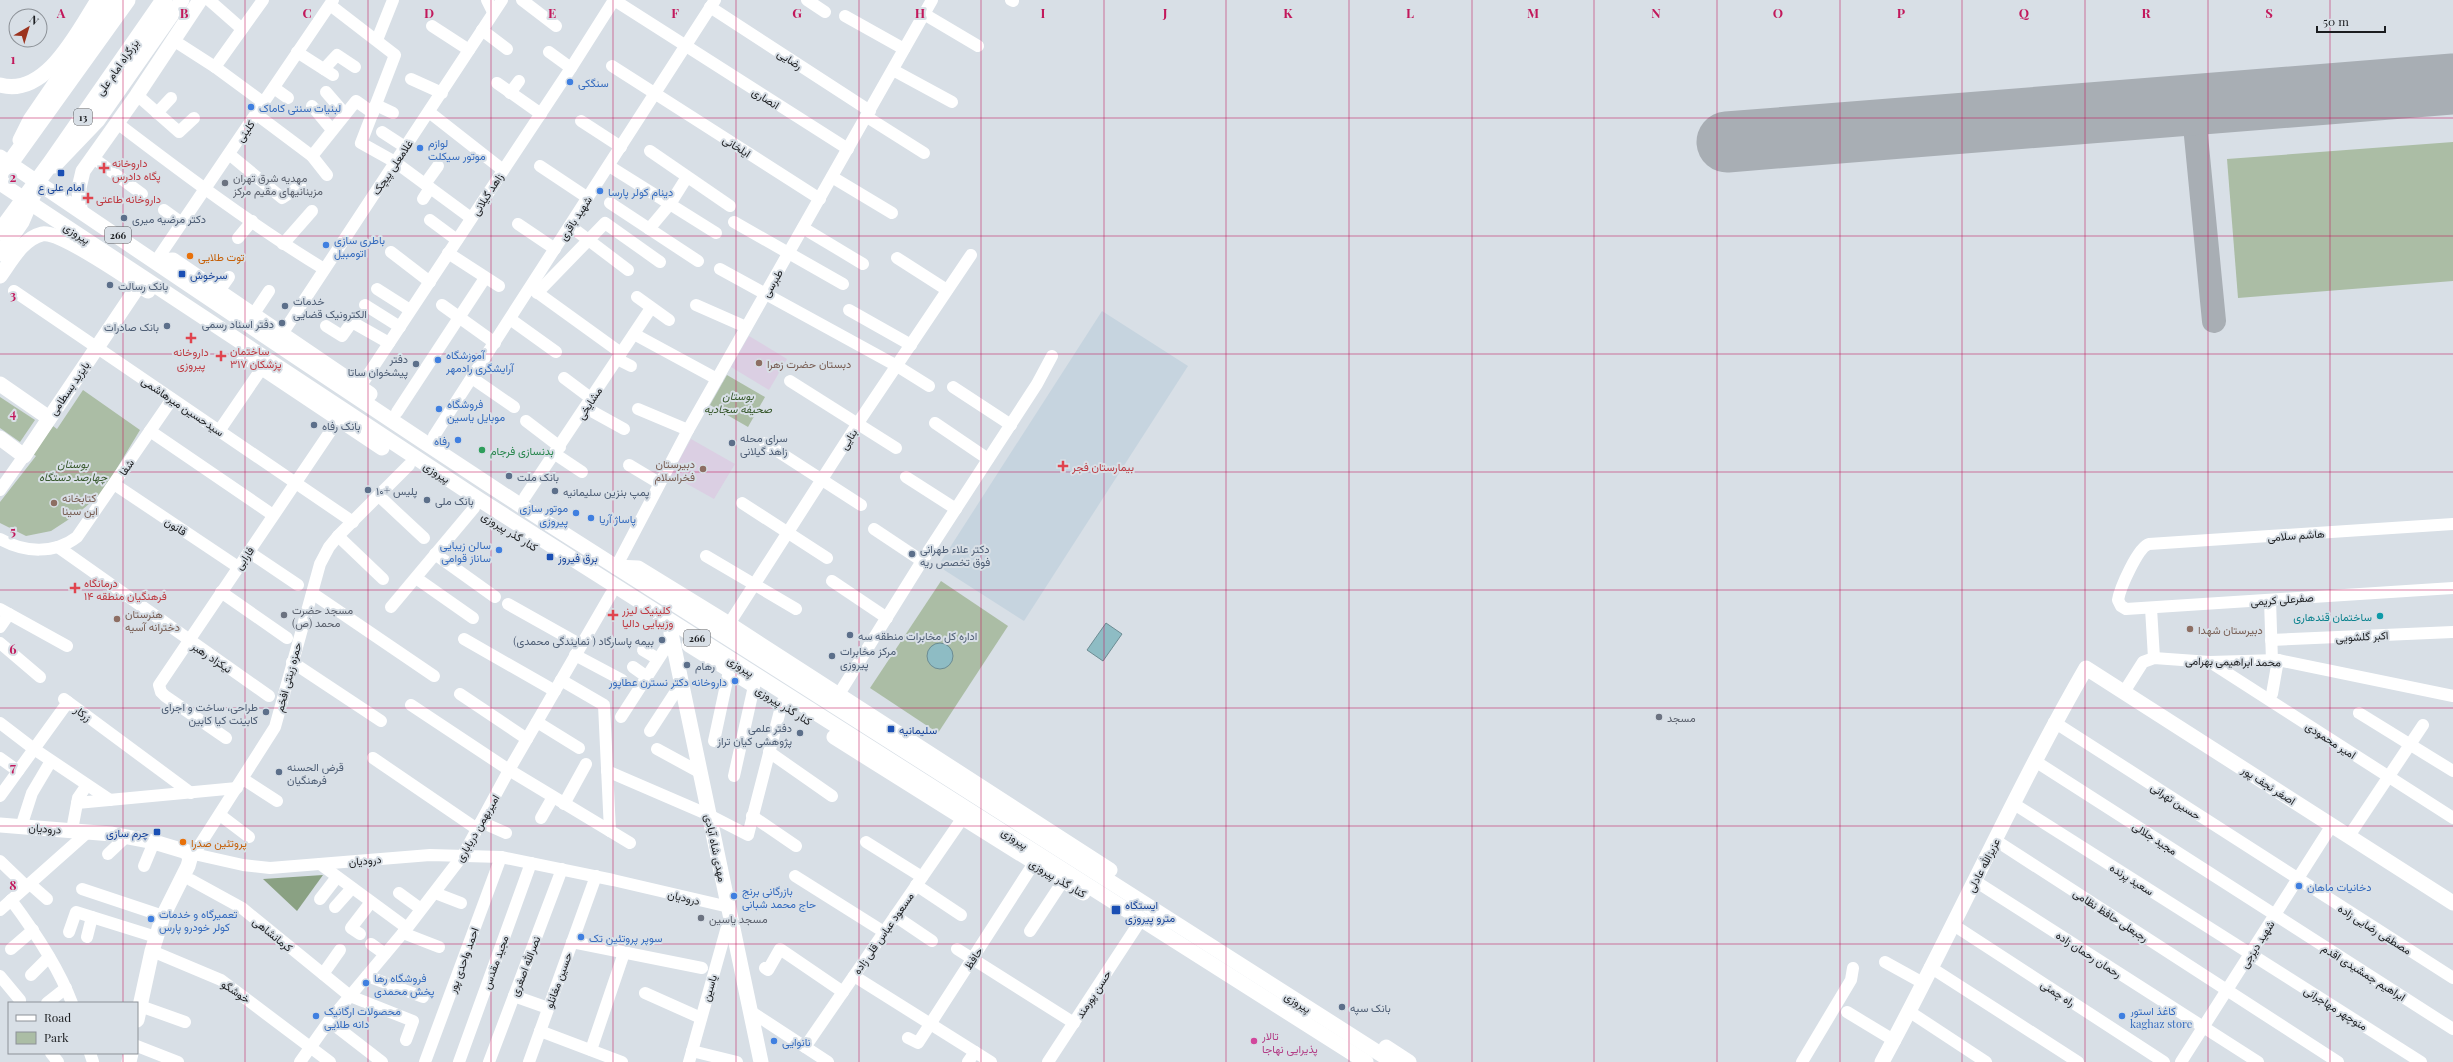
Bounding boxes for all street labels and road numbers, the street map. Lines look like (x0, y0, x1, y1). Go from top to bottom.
street label: بزرگراه امام علی (92, 36, 143, 99)
street label: رضایی (775, 45, 806, 73)
street label: انصاری (749, 84, 783, 112)
road number: 13 (74, 109, 92, 125)
street label: کلینی (232, 117, 258, 145)
street label: ایلخانی (720, 132, 754, 160)
street label: غلامعلی پیچک (368, 136, 417, 198)
street label: زاهد گیلانی (468, 170, 506, 218)
street label: شهید باقری (555, 193, 595, 243)
street label: پیروزی (60, 219, 93, 248)
road number: 266 (105, 227, 131, 243)
street label: طبرسی (758, 266, 786, 300)
street label: بایزید بسطامی (45, 358, 93, 418)
street label: سیدحسین میرهاشمی (139, 373, 228, 439)
street label: مشایخی (573, 384, 605, 422)
street label: بنایی (836, 426, 860, 452)
street label: شفا (115, 455, 137, 478)
street label: پیروزی (420, 458, 453, 487)
street label: کنار گذر پیروزی (478, 508, 541, 555)
street label: قانون (162, 513, 190, 539)
street label: هاشم سلامی (2267, 525, 2326, 545)
street label: فارابی (231, 543, 257, 573)
street label: صفرعلی کریمی (2250, 589, 2314, 609)
street label: اکبر گلشویی (2335, 627, 2389, 645)
road number: 266 (684, 630, 710, 646)
street label: نیکزاد رهبر (188, 638, 235, 676)
street label: حمزه زینتی افخم (271, 640, 305, 714)
street label: پیروزی (724, 652, 757, 681)
street label: محمد ابراهیمی بهرامی (2185, 653, 2281, 669)
street label: کنار گذر پیروزی (752, 682, 815, 729)
street label: زرکار (71, 701, 95, 725)
street label: امیر محمودی (2303, 718, 2359, 762)
street label: اصغر نجف پور (2238, 761, 2299, 809)
street label: حسین تهرانی (2148, 779, 2204, 823)
street label: امیربهمن دریاباری (452, 792, 502, 864)
street label: مهدی شاه آبادی (702, 813, 731, 883)
street label: مجید جلالی (2130, 818, 2180, 858)
street label: درودیان (28, 819, 62, 837)
street label: پیروزی (998, 824, 1031, 853)
street label: عزیزالله عادلی (1963, 835, 2003, 895)
street label: درودیان (348, 851, 382, 869)
street label: کنار گذر پیروزی (1026, 855, 1089, 902)
street label: سعید پرنده (2107, 860, 2157, 899)
street label: رجبعلی حافظ نظامی (2070, 885, 2152, 945)
street label: درودیان (666, 886, 702, 908)
street label: مسعود عباس قلی زاده (849, 889, 917, 977)
street label: مصطفی رضایی زاده (2335, 900, 2415, 958)
street label: کرمانشاهی (250, 913, 296, 955)
street label: شهید دیزجی (2236, 917, 2278, 971)
street label: احمد واحدی پور (444, 925, 483, 996)
street label: رحمان رحمان زاده (2053, 927, 2125, 981)
street label: مجید مقدس (478, 933, 512, 991)
street label: نصرالله اصغری (507, 934, 543, 998)
street label: ابراهیم جمشیدی اقدم (2319, 940, 2409, 1005)
street label: حافظ (960, 944, 986, 972)
street label: حسین مغانلو (541, 950, 575, 1010)
street label: حسن پورمند (1072, 967, 1115, 1022)
street label: یاسین (698, 973, 720, 1003)
street label: خوشگو (219, 976, 253, 1006)
street label: راه چمنی (2037, 976, 2078, 1011)
street label: منوچهر مهاجرانی (2301, 983, 2371, 1034)
street label: پیروزی (1281, 988, 1314, 1017)

